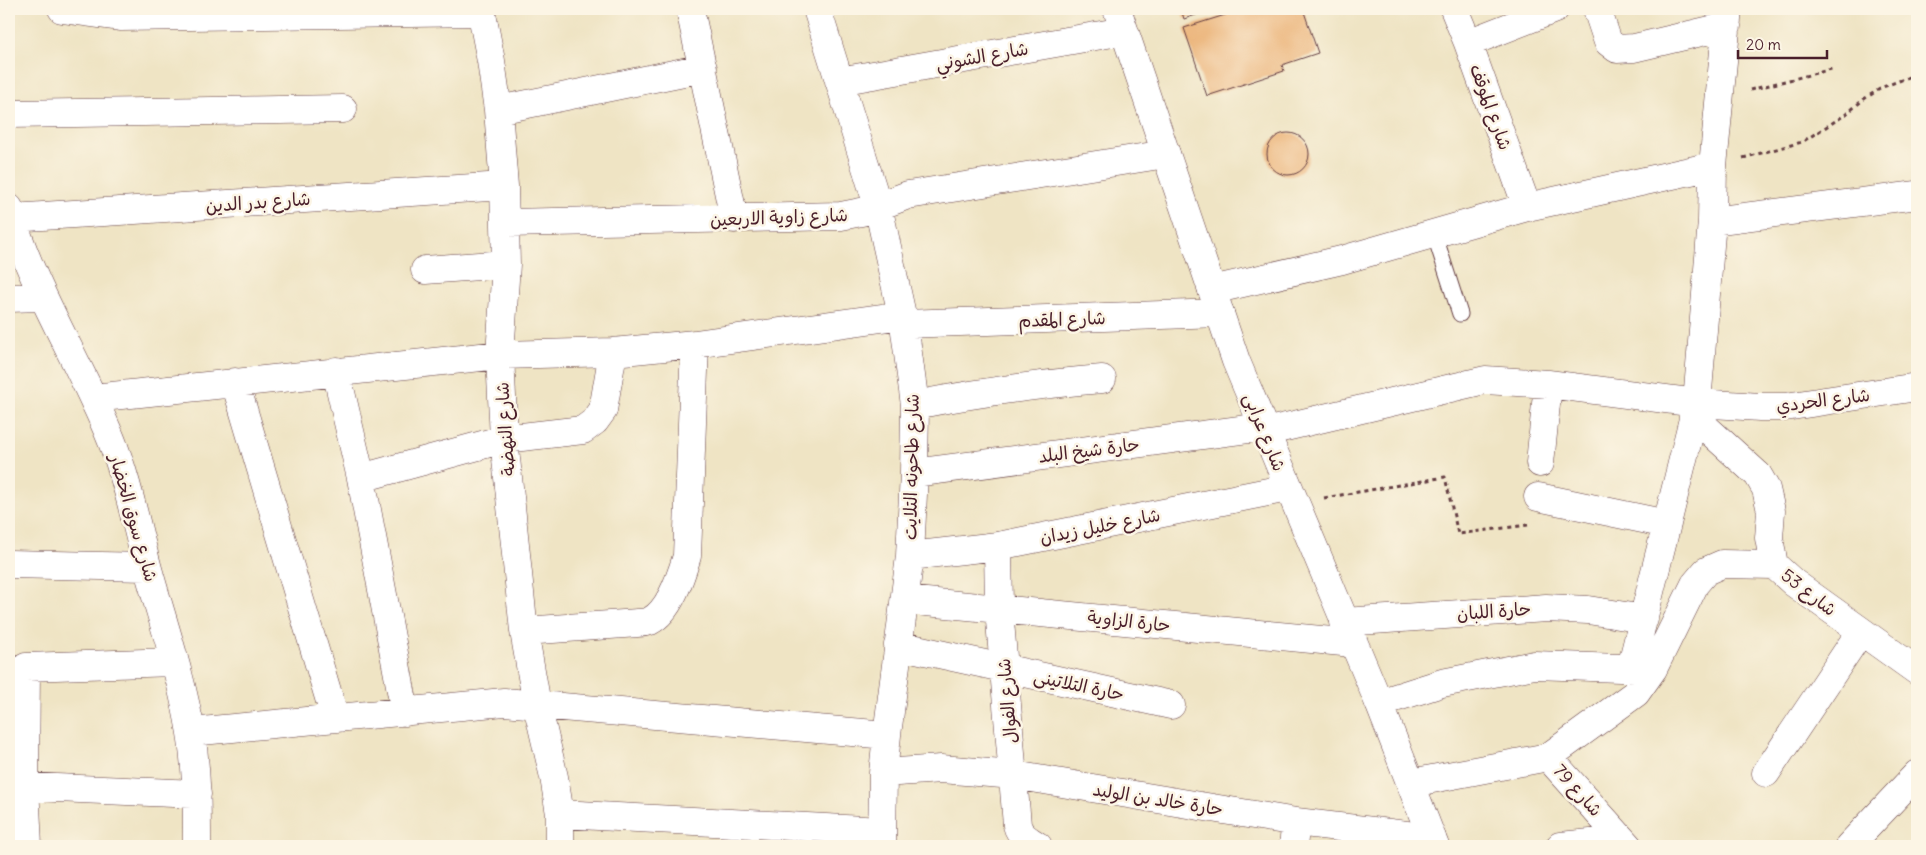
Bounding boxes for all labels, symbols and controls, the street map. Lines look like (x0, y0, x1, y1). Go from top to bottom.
scale bar (1738, 28, 1827, 60)
text: 20 m (1746, 35, 1781, 54)
street label: شارع الشوني (934, 37, 1031, 80)
street label: شارع الموقف (1464, 61, 1517, 153)
street label: شارع بدر الدين (205, 187, 311, 218)
street label: شارع زاوية الاربعين (710, 203, 849, 232)
street label: شارع المقدم (1018, 306, 1106, 335)
street label: شارع النهضة (490, 381, 521, 477)
street label: شارع الحردي (1775, 383, 1872, 419)
street label: شارع عرابى (1238, 389, 1291, 475)
street label: شارع طاحونه التلايت (898, 394, 925, 540)
street label: حارة شيخ البلد (1037, 432, 1141, 469)
street label: شارع سوق الخضار (103, 450, 163, 585)
street label: شارع خليل زيدان (1038, 503, 1162, 550)
street label: شارع 53 (1776, 563, 1841, 621)
street label: حارة اللبان (1456, 597, 1532, 625)
street label: حارة الزاوية (1086, 605, 1172, 637)
street label: شارع الفوال (992, 657, 1023, 745)
street label: حارة التلاتينى (1032, 664, 1126, 706)
street label: شارع 79 (1548, 759, 1607, 822)
street label: حارة خالد بن الوليد (1091, 777, 1225, 822)

